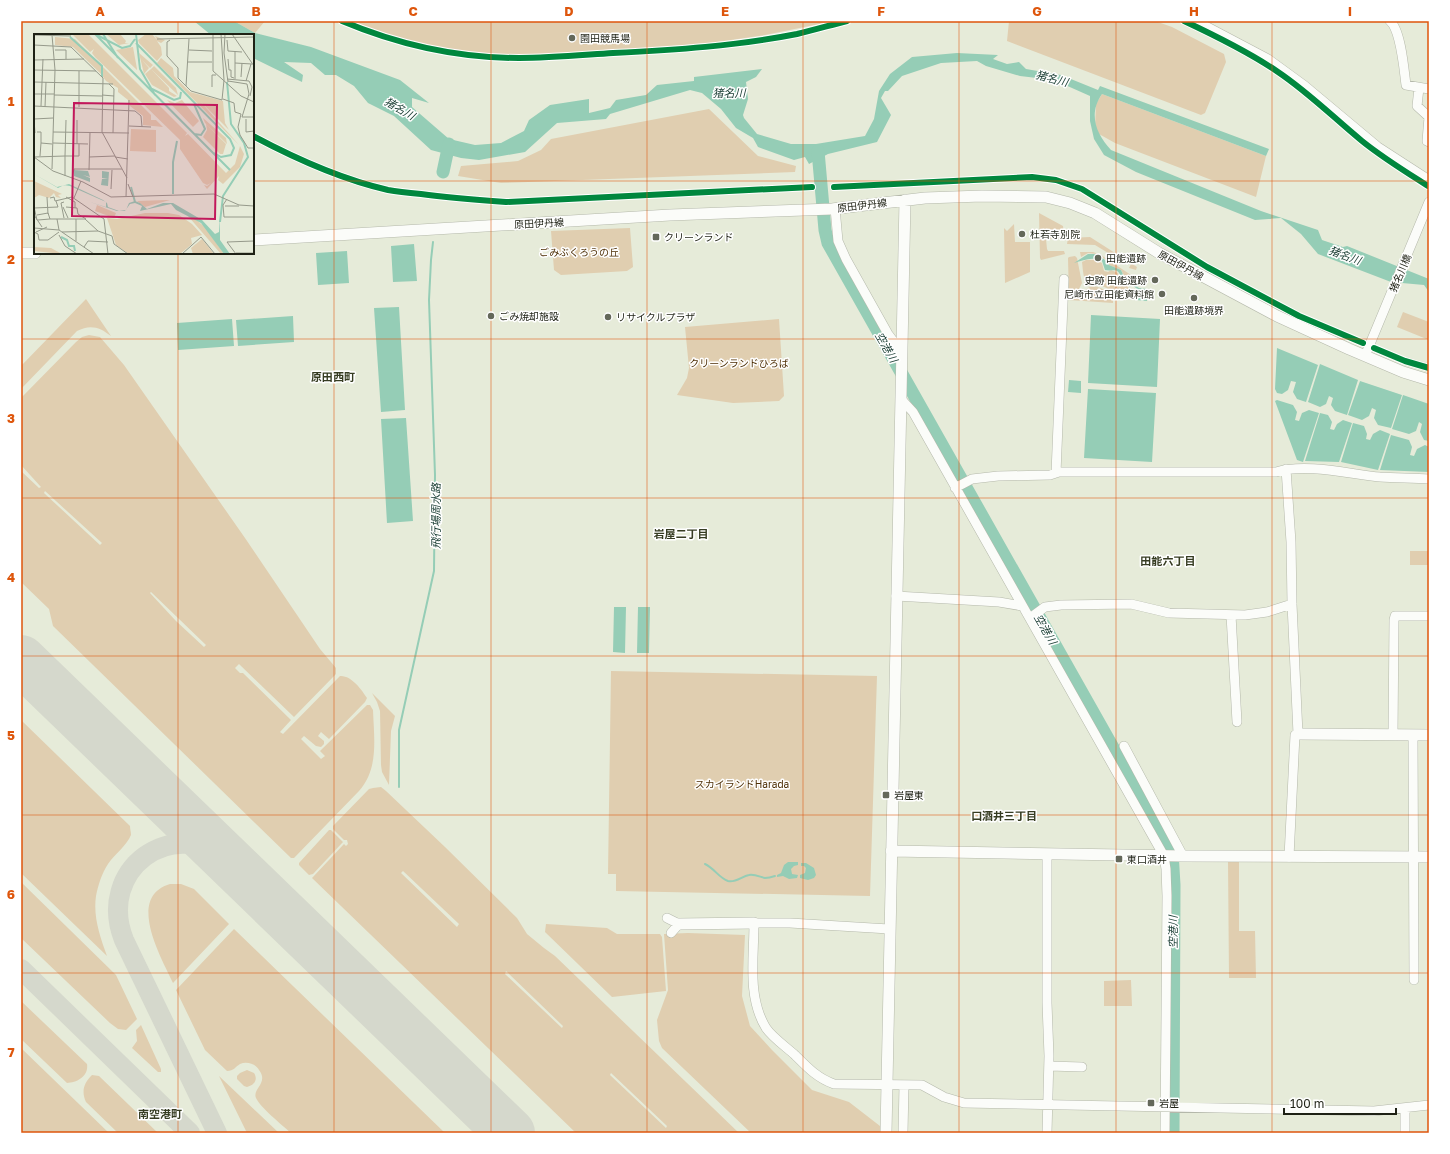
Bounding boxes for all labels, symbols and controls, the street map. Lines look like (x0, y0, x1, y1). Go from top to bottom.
text: A (95, 3, 105, 19)
text: B (251, 3, 261, 19)
text: C (408, 3, 418, 19)
text: D (564, 3, 574, 19)
text: E (721, 3, 729, 19)
text: F (877, 3, 885, 19)
text: G (1032, 3, 1042, 19)
text: H (1189, 3, 1199, 19)
text: I (1348, 3, 1352, 19)
place label: 園田競馬場 (580, 32, 630, 44)
marker: 園田競馬場 (567, 33, 577, 43)
inset map (34, 34, 254, 254)
water label: 猪名川 (1034, 68, 1071, 89)
water label: 猪名川 (713, 86, 746, 99)
text: 1 (8, 93, 15, 109)
water label: 猪名川 (382, 94, 418, 122)
street label: 原田伊丹線 (836, 196, 888, 214)
street label: 原田伊丹線 (514, 216, 564, 230)
place label: 杜若寺別院 (1030, 228, 1080, 240)
marker: 杜若寺別院 (1017, 229, 1027, 239)
place label: クリーンランド (664, 231, 734, 243)
marker: クリーンランド (651, 232, 661, 242)
water label: 猪名川 (1327, 243, 1364, 267)
park label: ごみぶくろうの丘 (539, 246, 619, 258)
street label: 原田伊丹線 (1156, 248, 1206, 282)
text: 2 (7, 251, 15, 267)
place label: 田能遺跡 (1106, 252, 1146, 264)
street label: 猪名川橋 (1387, 252, 1413, 294)
marker: 田能遺跡 (1093, 253, 1103, 263)
place label: 史跡 田能遺跡 (1085, 274, 1147, 286)
marker: 史跡 田能遺跡 (1150, 275, 1160, 285)
place label: 尼崎市立田能資料館 (1064, 288, 1154, 300)
marker: 尼崎市立田能資料館 (1157, 289, 1167, 299)
marker: 田能遺跡境界 (1189, 293, 1199, 303)
place label: 田能遺跡境界 (1164, 304, 1224, 316)
place label: ごみ焼却施設 (499, 310, 559, 322)
marker: ごみ焼却施設 (486, 311, 496, 321)
place label: リサイクルプラザ (616, 311, 696, 323)
marker: リサイクルプラザ (603, 312, 613, 322)
water label: 空港川 (873, 329, 901, 365)
park label: クリーンランドひろば (689, 357, 789, 369)
district label: 原田西町 (311, 370, 355, 383)
text: 3 (7, 410, 15, 426)
water label: 飛行場周水路 (429, 482, 442, 549)
district label: 岩屋二丁目 (654, 527, 709, 540)
district label: 田能六丁目 (1141, 554, 1196, 567)
text: 4 (7, 569, 15, 585)
water label: 空港川 (1032, 611, 1060, 647)
text: 5 (7, 727, 15, 743)
park label: スカイランドHarada (695, 778, 789, 790)
place label: 岩屋東 (894, 789, 924, 801)
marker: 岩屋東 (881, 790, 891, 800)
district label: 口酒井三丁目 (971, 809, 1037, 822)
place label: 東口酒井 (1127, 853, 1167, 865)
marker: 東口酒井 (1114, 854, 1124, 864)
text: 6 (7, 886, 15, 902)
water label: 空港川 (1166, 915, 1179, 949)
text: 7 (7, 1044, 15, 1060)
scale bar (1284, 1090, 1396, 1116)
text: 100 m (1290, 1096, 1324, 1111)
place label: 岩屋 (1159, 1097, 1179, 1109)
marker: 岩屋 (1146, 1098, 1156, 1108)
district label: 南空港町 (138, 1107, 182, 1120)

